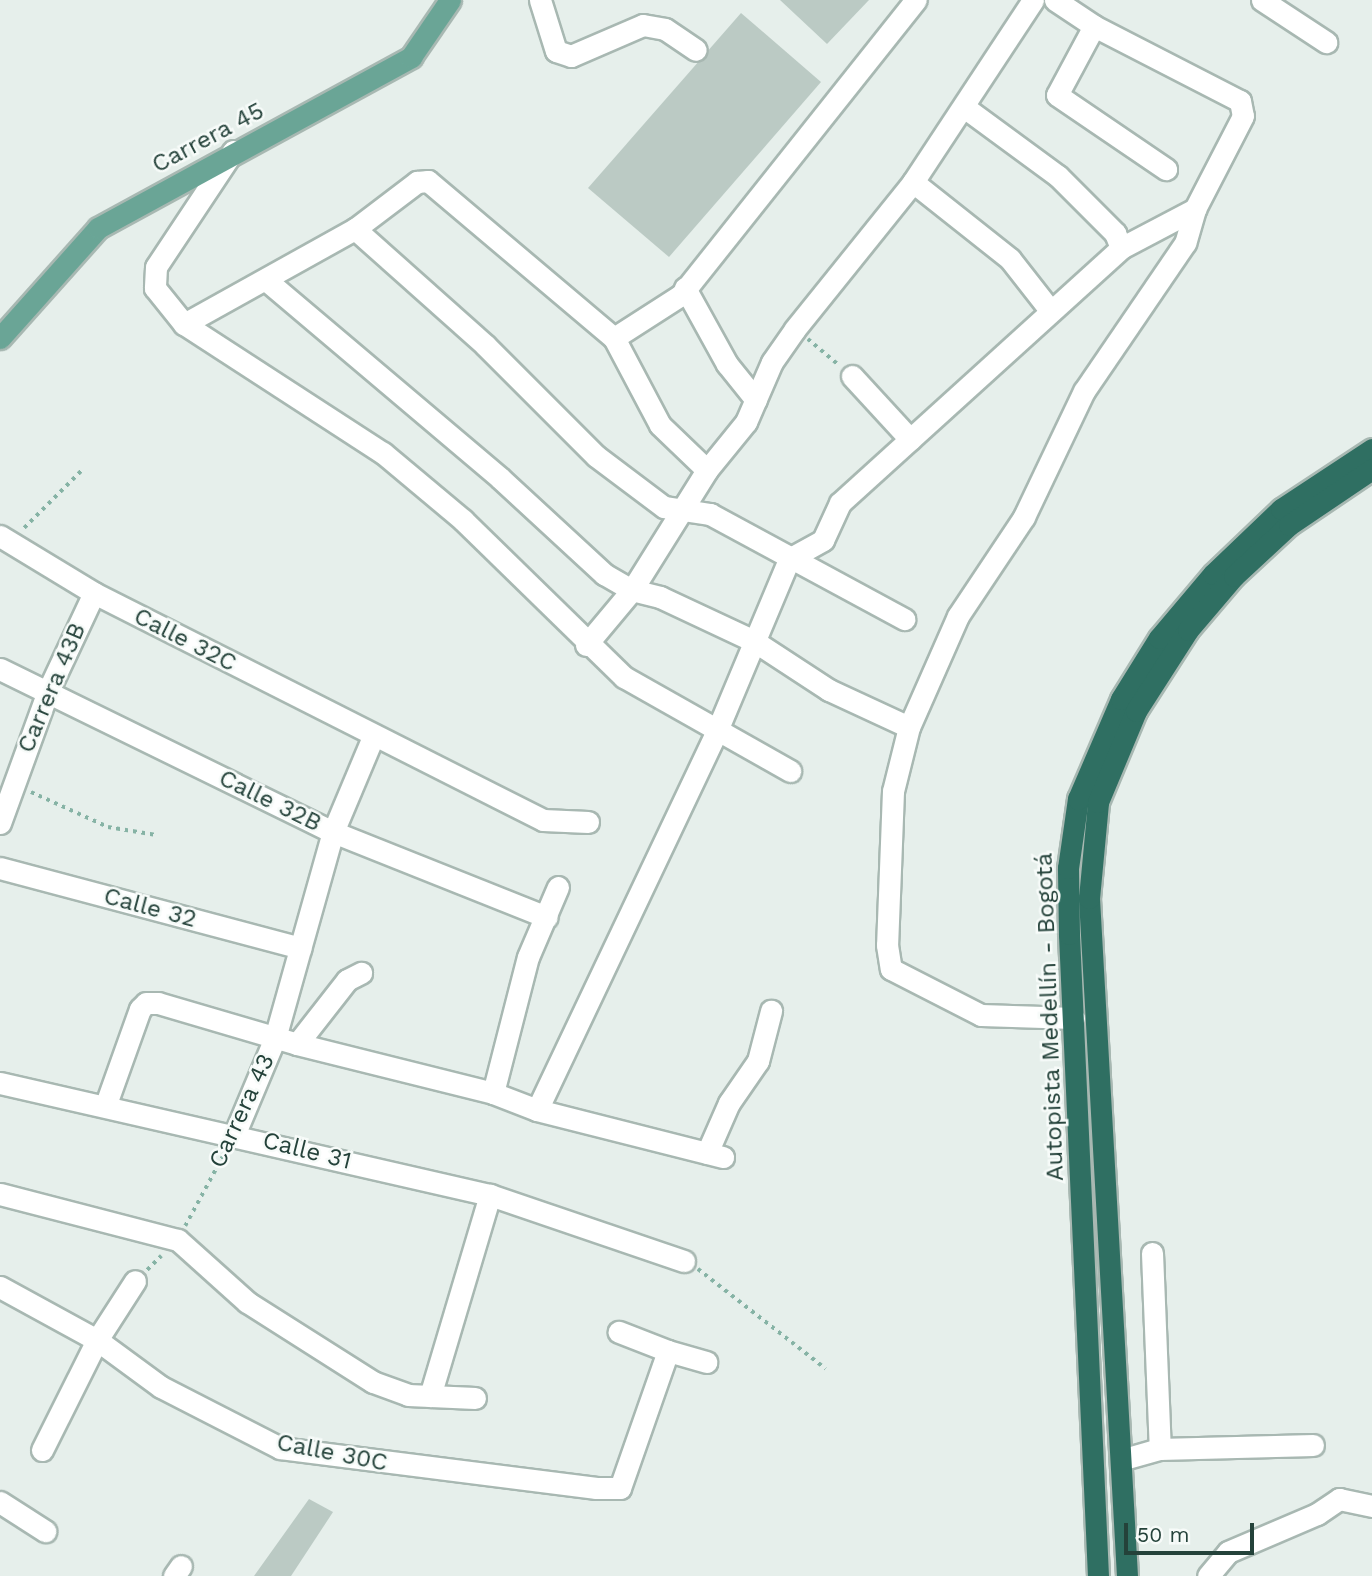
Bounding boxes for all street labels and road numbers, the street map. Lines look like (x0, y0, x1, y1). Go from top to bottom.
street label: Carrera 45 (147, 96, 269, 180)
street label: Calle 32C (129, 602, 241, 678)
street label: Carrera 43B (12, 619, 92, 757)
street label: Calle 32B (214, 764, 326, 838)
street label: Autopista Medellín - Bogotá (1030, 852, 1070, 1182)
street label: Calle 32 (101, 882, 199, 934)
street label: Carrera 43 (203, 1049, 281, 1173)
street label: Calle 31 (260, 1126, 354, 1176)
street label: Calle 30C (274, 1428, 390, 1478)

